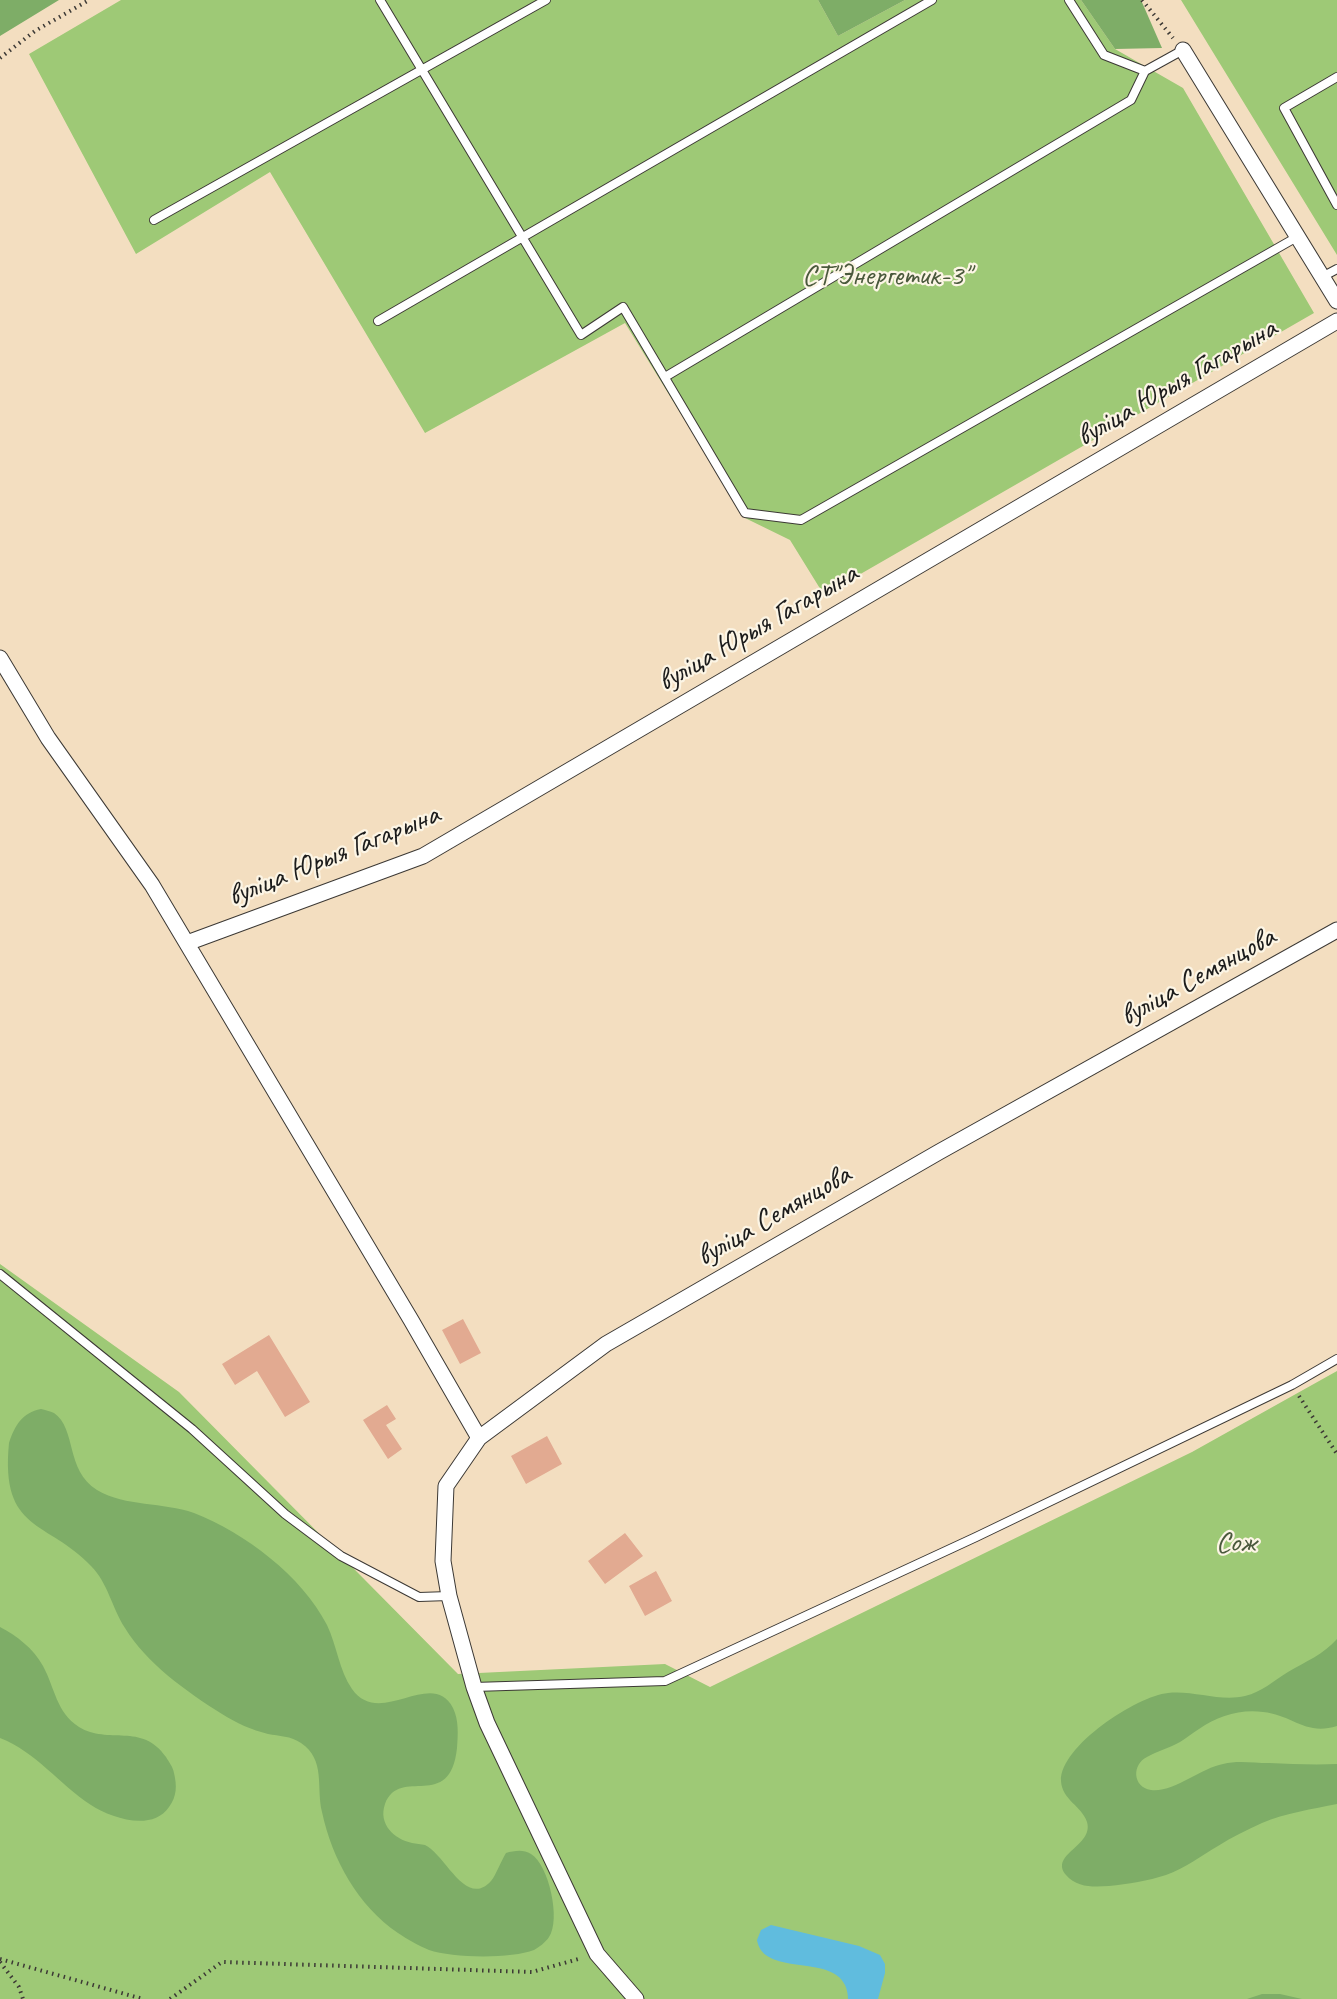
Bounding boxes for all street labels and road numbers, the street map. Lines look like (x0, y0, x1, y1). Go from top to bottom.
street label: вуліца Юрыя Гагарына (1070, 311, 1284, 455)
street label: вуліца Юрыя Гагарына (651, 556, 865, 700)
street label: вуліца Юрыя Гагарына (223, 797, 445, 915)
street label: вуліца Семянцова (1114, 919, 1282, 1035)
street label: вуліца Семянцова (690, 1157, 858, 1275)

